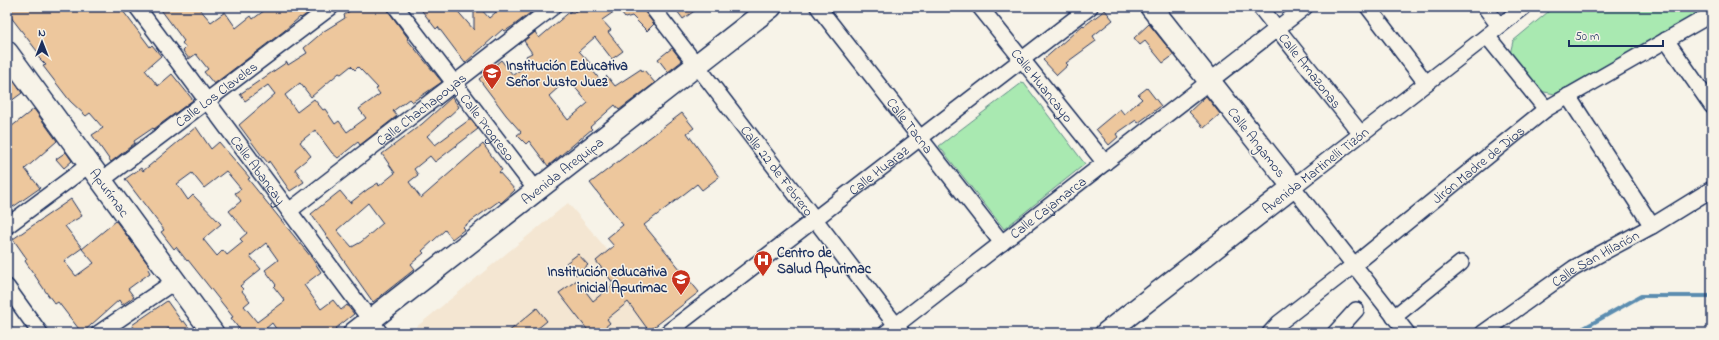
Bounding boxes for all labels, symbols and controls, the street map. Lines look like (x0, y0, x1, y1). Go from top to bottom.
north arrow (22, 22, 62, 62)
scale bar (1569, 22, 1663, 48)
text: N (38, 25, 46, 41)
text: 50 m (1575, 28, 1599, 46)
street label: Calle Amazonas (1273, 29, 1346, 114)
street label: Calle Huancayo (1005, 44, 1078, 128)
place label: Institución Educativa Señor Justo Juez (506, 56, 628, 93)
street label: Calle Los Claveles (171, 57, 263, 133)
school or university icon: Institución Educativa Señor Justo Juez (481, 62, 503, 90)
street label: Calle Chachapoyas (372, 68, 472, 152)
street label: Calle Progreso (454, 90, 519, 166)
street label: Calle Tacna (880, 94, 938, 159)
street label: Calle Angamos (1221, 103, 1290, 183)
street label: Calle 22 de Febrero (734, 121, 818, 221)
street label: Jirón Madre de Dios (1428, 121, 1530, 210)
street label: Avenida Martinelli Tizón (1258, 122, 1374, 220)
street label: Calle Abancay (224, 132, 290, 210)
street label: Avenida Arequipa (517, 133, 609, 211)
street label: Calle Huaraz (845, 141, 914, 201)
street label: Apurímac (84, 165, 134, 223)
street label: Calle Cajamarca (1006, 172, 1091, 245)
street label: Calle San Hilarión (1548, 226, 1643, 293)
place label: Centro de Salud Apurimac (777, 243, 872, 280)
hospital icon: Centro de Salud Apurimac (752, 249, 774, 277)
place label: Institución educativa inicial Apurimac (547, 262, 668, 299)
school or university icon: Institución educativa inicial Apurimac (670, 268, 692, 296)

